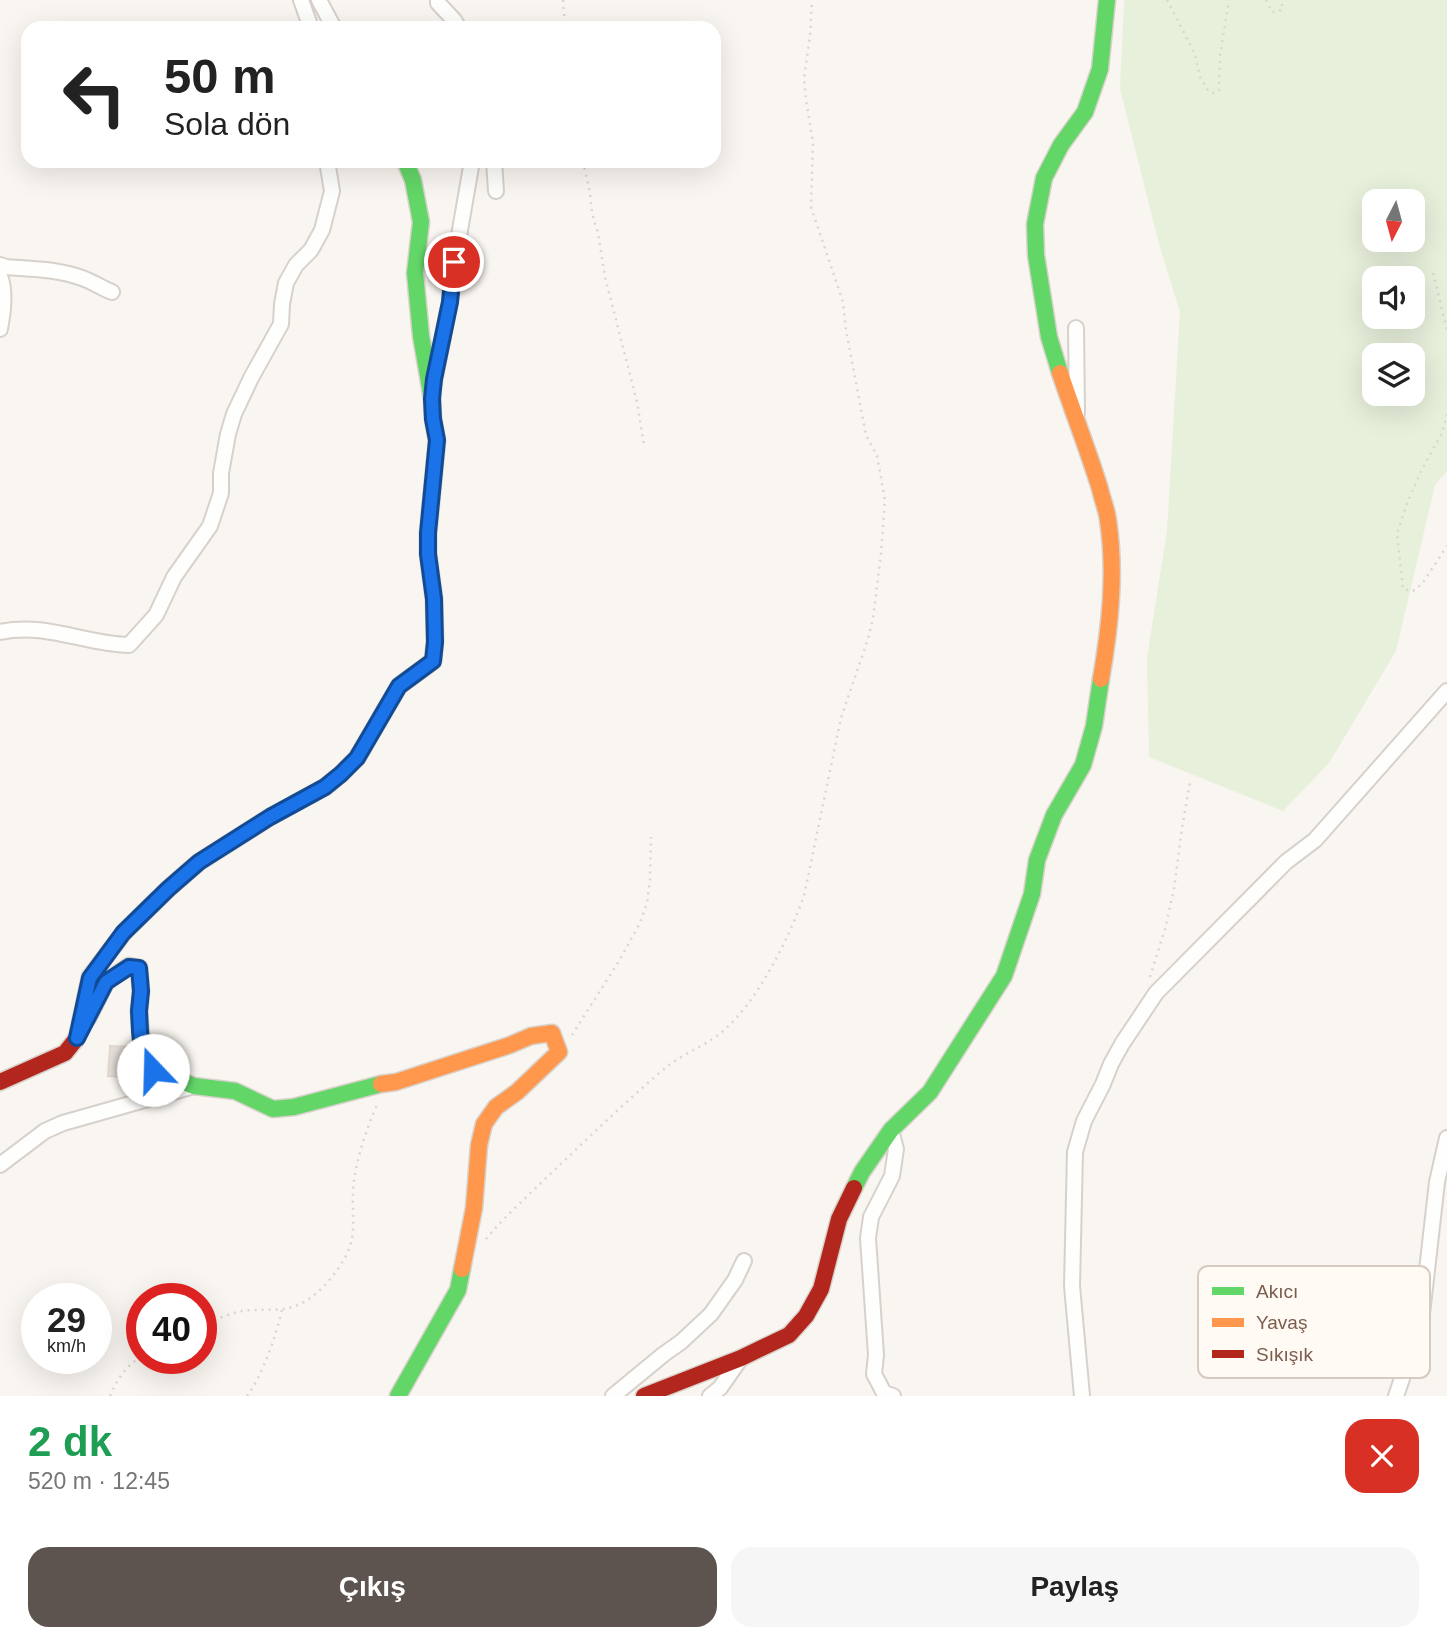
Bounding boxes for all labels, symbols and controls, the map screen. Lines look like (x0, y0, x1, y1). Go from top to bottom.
icon: left (49, 49, 140, 140)
text: 50 m (164, 49, 276, 103)
text: Sola dön (164, 106, 290, 142)
north arrow (1362, 189, 1424, 252)
map controls (1362, 189, 1425, 406)
pin (424, 232, 484, 292)
icon: arrive (435, 243, 473, 281)
button: sound (1362, 266, 1425, 329)
button: layers (1362, 343, 1425, 406)
position arrow (116, 1033, 190, 1107)
legend (1198, 1266, 1430, 1378)
text: Akıcı (1256, 1281, 1298, 1302)
speed limit sign: 40 (126, 1283, 217, 1374)
text: 29 (47, 1300, 86, 1339)
text: Yavaş (1256, 1312, 1307, 1333)
text: km/h (47, 1336, 86, 1356)
text: Sıkışık (1256, 1344, 1314, 1365)
text: 2 dk (28, 1418, 112, 1465)
button: close (1345, 1419, 1419, 1493)
text: 520 m · 12:45 (28, 1468, 170, 1494)
button: Çıkış (28, 1547, 717, 1627)
button: Paylaş (731, 1547, 1419, 1627)

